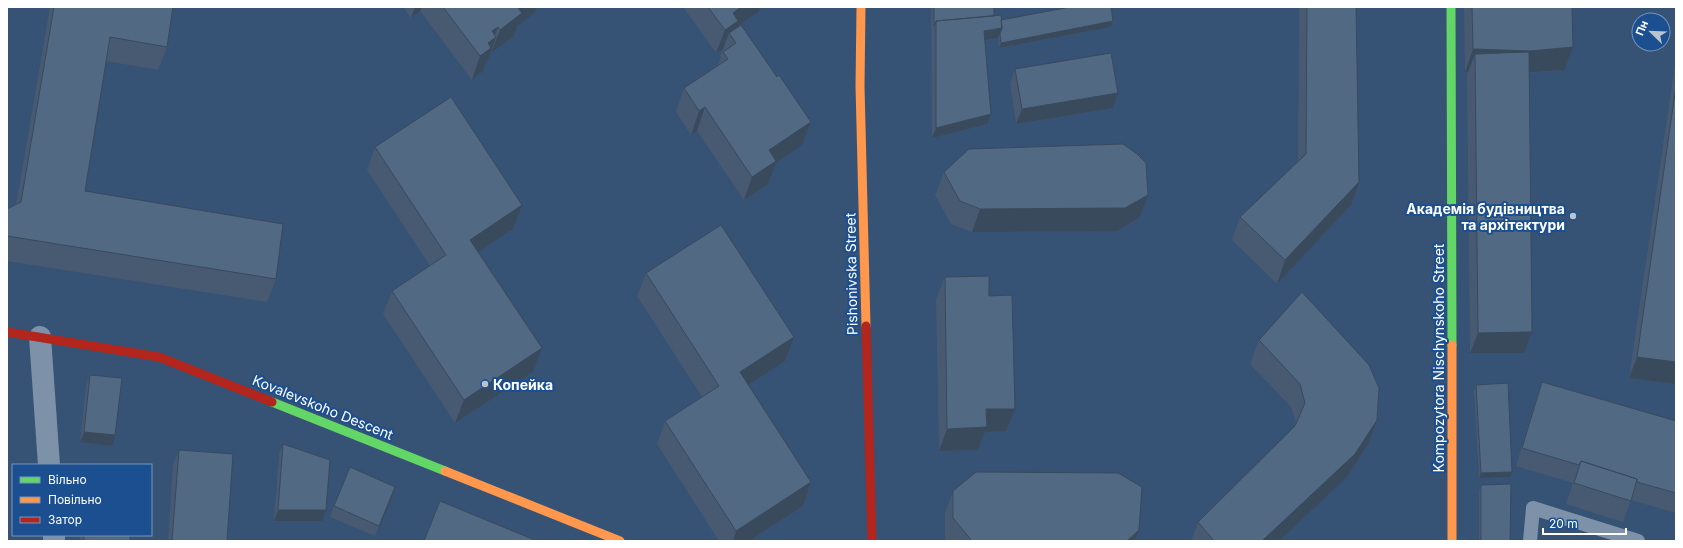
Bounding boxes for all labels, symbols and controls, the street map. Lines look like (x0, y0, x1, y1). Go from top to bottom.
north arrow (1631, 12, 1671, 52)
text: Пн (1632, 18, 1651, 38)
place label: Академія будівництва та архітектури (1406, 200, 1565, 233)
marker: Академія будівництва та архітектури (1568, 211, 1578, 221)
street label: Pishonivska Street (841, 212, 861, 335)
street label: Kompozytora Nischynskoho Street (1430, 243, 1447, 472)
street label: Kovalevskoho Descent (250, 371, 396, 443)
place label: Копейка (493, 376, 553, 393)
marker: Копейка (480, 379, 490, 389)
legend (12, 464, 152, 536)
text: Вільно (48, 472, 87, 487)
text: Повільно (48, 492, 102, 507)
scale bar (1543, 510, 1626, 536)
text: Затор (48, 512, 82, 527)
text: 20 m (1549, 516, 1578, 531)

